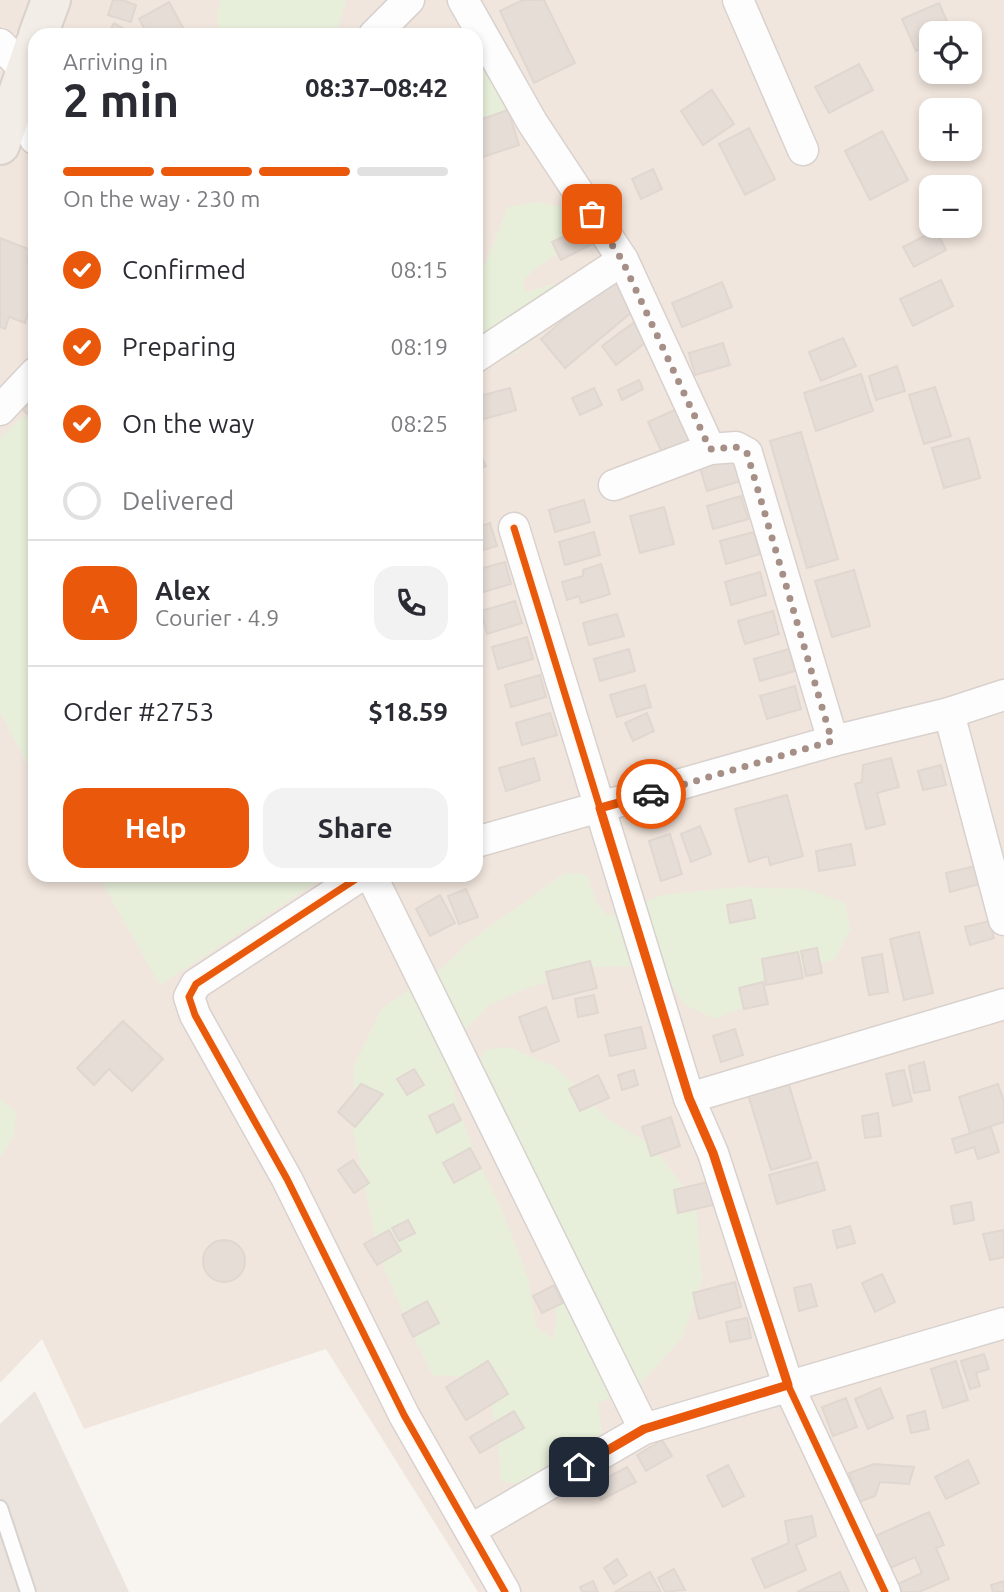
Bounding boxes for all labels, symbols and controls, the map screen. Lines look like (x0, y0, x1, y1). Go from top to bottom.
map controls (919, 21, 982, 238)
button: locate (919, 21, 982, 84)
text: Arriving in (63, 49, 168, 74)
text: 08:37–08:42 (305, 73, 448, 102)
text: 2 min (63, 74, 179, 126)
button: + (919, 98, 982, 161)
button: − (919, 175, 982, 238)
pin (562, 184, 622, 244)
text: On the way · 230 m (63, 186, 260, 211)
icon: bag (573, 195, 611, 233)
icon: check (63, 251, 101, 289)
text: Confirmed (122, 255, 246, 284)
text: 08:15 (390, 257, 448, 282)
icon: check (63, 328, 101, 366)
text: Preparing (122, 332, 236, 361)
text: 08:19 (390, 334, 448, 359)
icon: check (63, 405, 101, 443)
text: On the way (122, 409, 254, 438)
text: 08:25 (390, 411, 448, 436)
text: Delivered (122, 486, 234, 515)
button: phone (374, 566, 448, 640)
text: Alex (155, 576, 210, 605)
text: A (91, 589, 109, 618)
text: Courier · 4.9 (155, 605, 279, 630)
text: Order #2753 (63, 697, 214, 726)
text: $18.59 (368, 697, 448, 726)
courier (616, 759, 686, 829)
icon: car (632, 775, 670, 813)
button: Help (63, 788, 249, 868)
button: Share (263, 788, 448, 868)
pin (549, 1437, 609, 1497)
icon: home (560, 1448, 598, 1486)

